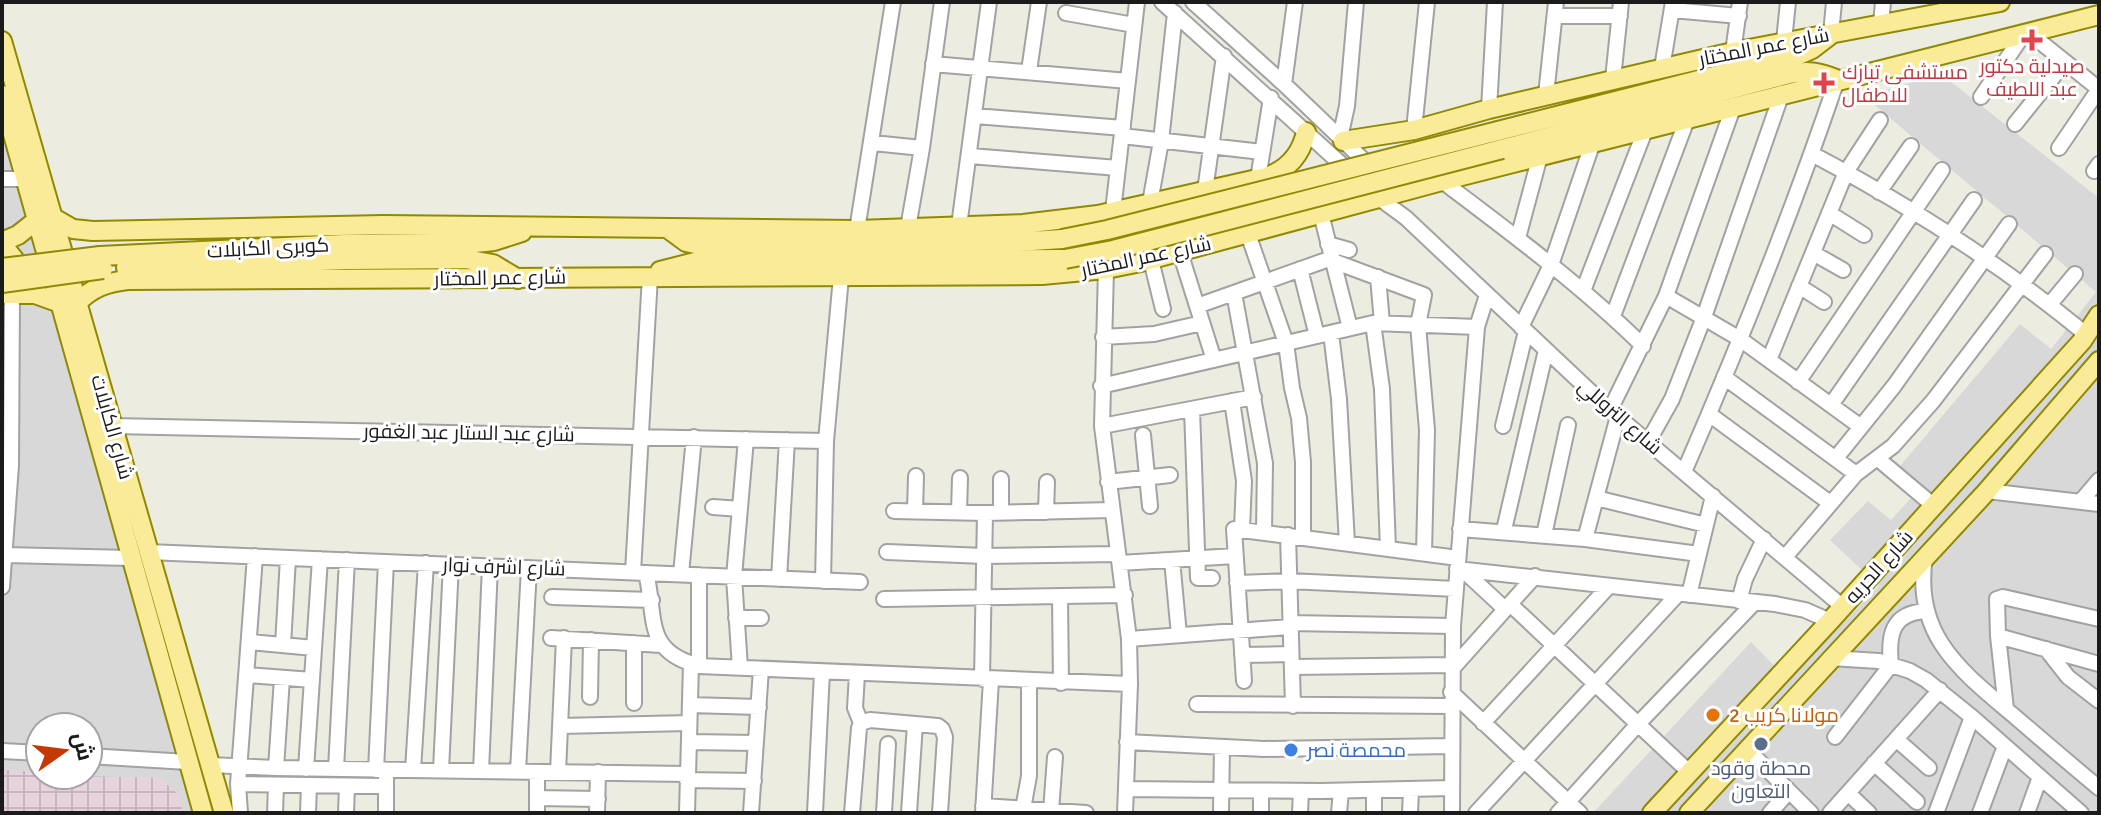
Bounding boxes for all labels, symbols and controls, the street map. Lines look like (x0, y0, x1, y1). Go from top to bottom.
street label: شارع عمر المختار (1696, 22, 1832, 73)
marker: صيدلية دكتور عبد اللطيف (2021, 29, 2043, 51)
place label: صيدلية دكتور عبد اللطيف (1978, 54, 2085, 102)
place label: مستشفى تبارك للاطفال (1842, 60, 1968, 108)
marker: مستشفى تبارك للاطفال (1813, 72, 1835, 94)
street label: شارع عمر المختار (1078, 231, 1214, 284)
street label: كوبرى الكابلات (206, 232, 330, 264)
street label: شارع عمر المختار (433, 264, 566, 293)
street label: شارع الكابلات (84, 372, 139, 482)
street label: شارع التروللي (1571, 374, 1667, 463)
street label: شارع عبد الستار عبد الغفور (362, 419, 575, 448)
street label: شارع الحريه (1839, 525, 1919, 610)
street label: شارع اشرف نوار (441, 552, 566, 583)
place label: مولانا كريب 2 (1729, 703, 1839, 728)
marker: مولانا كريب 2 (1704, 706, 1722, 724)
north arrow (24, 711, 104, 791)
text: ش (66, 729, 99, 763)
marker: محطة وقود التعاون (1752, 735, 1770, 753)
place label: محمصة نصر (1306, 738, 1406, 763)
marker: محمصة نصر (1282, 741, 1300, 759)
place label: محطة وقود التعاون (1711, 756, 1811, 804)

